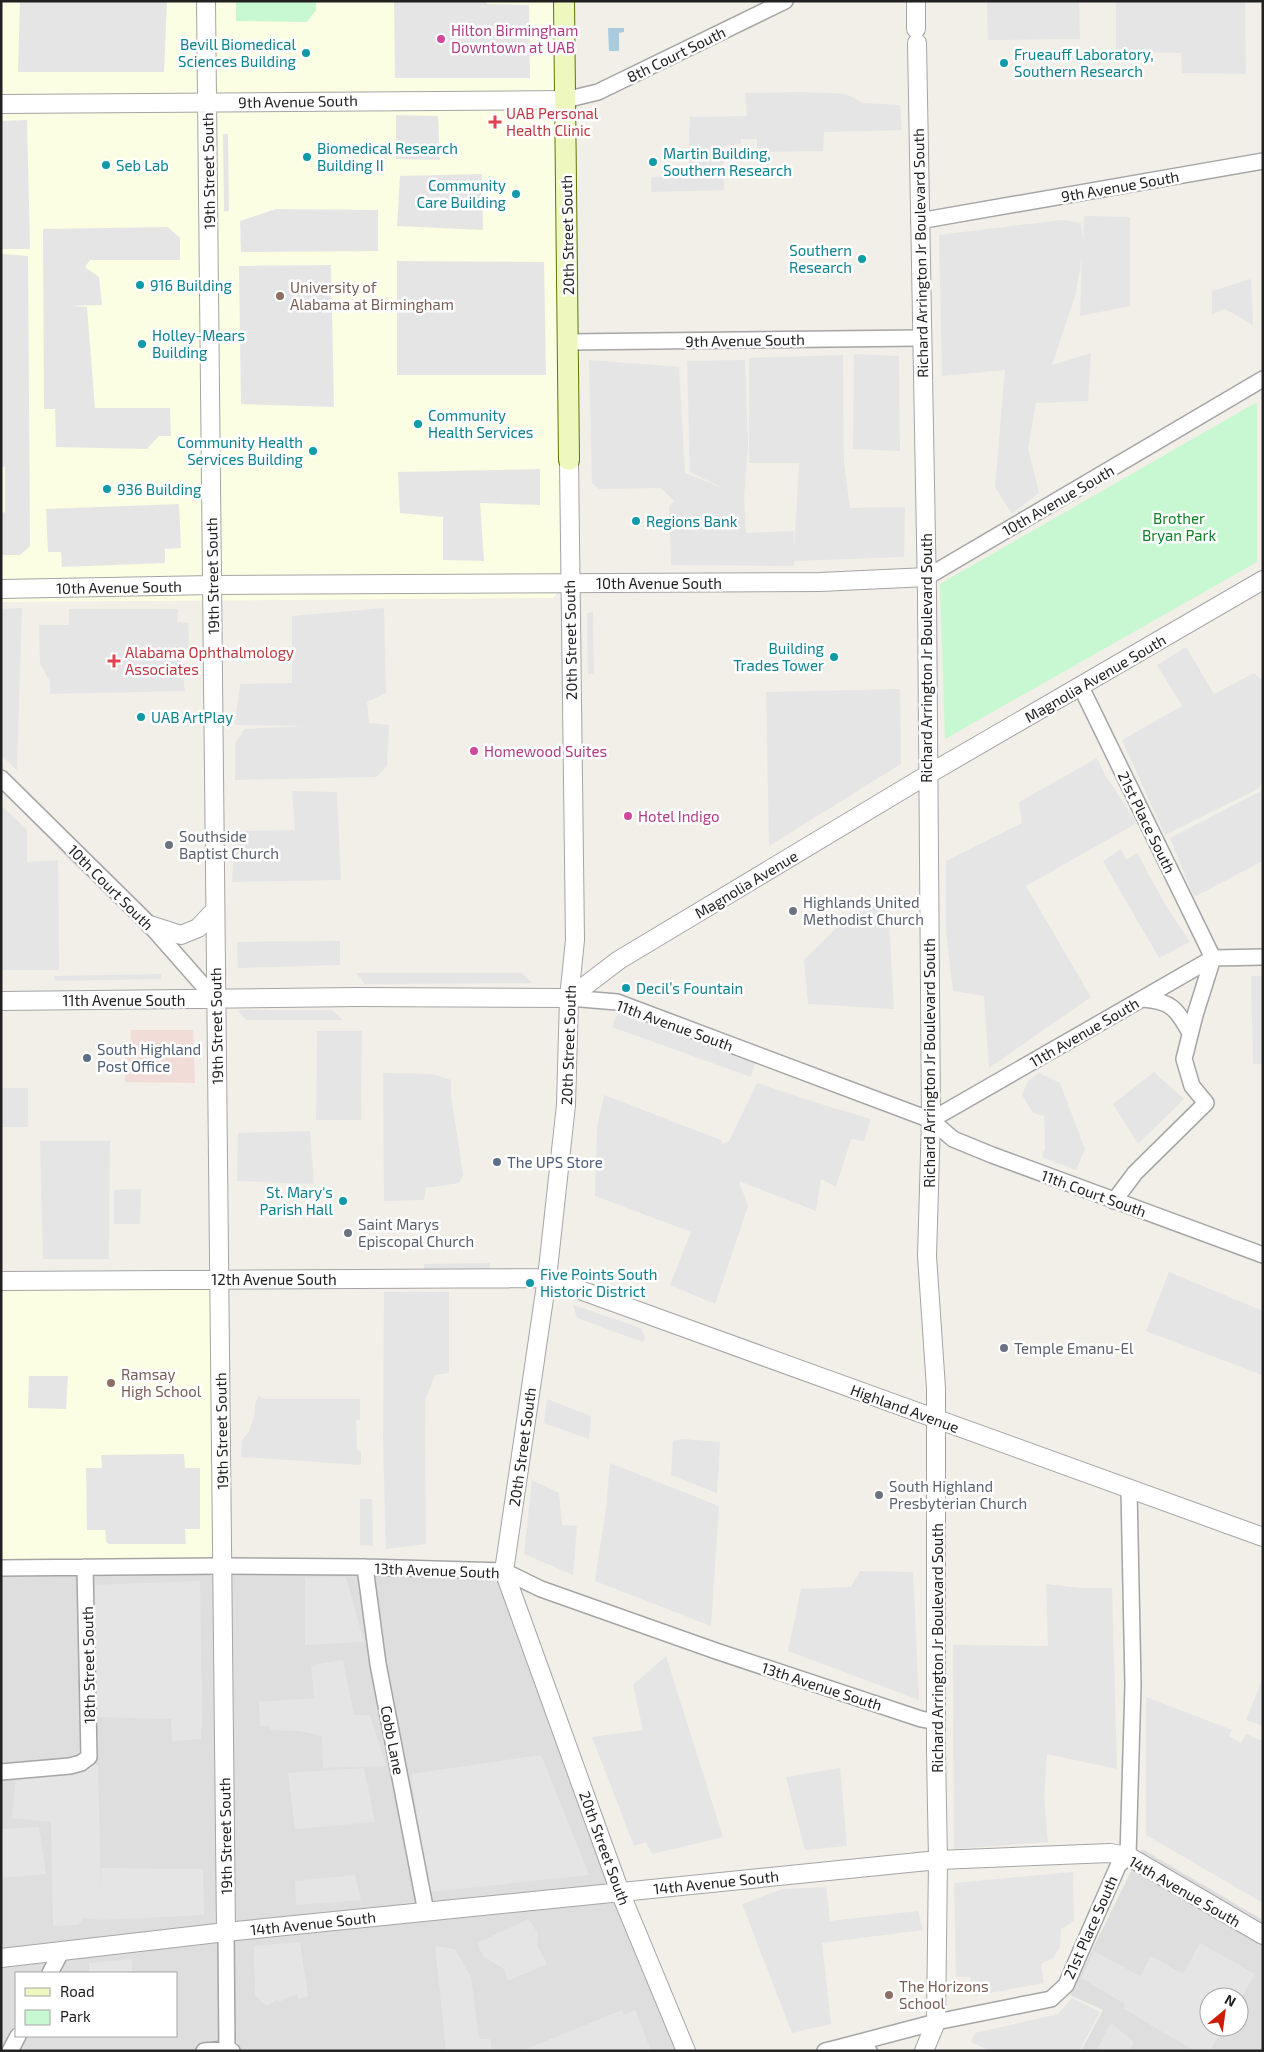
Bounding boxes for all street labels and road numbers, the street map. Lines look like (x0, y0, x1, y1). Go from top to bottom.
street label: 8th Court South (624, 22, 728, 86)
street label: 9th Avenue South (238, 91, 358, 111)
street label: 19th Street South (198, 112, 218, 230)
street label: Richard Arrington Jr Boulevard South (909, 128, 931, 378)
street label: 9th Avenue South (1060, 167, 1180, 205)
street label: 20th Street South (557, 175, 577, 295)
street label: 9th Avenue South (685, 330, 805, 350)
street label: 10th Avenue South (999, 461, 1117, 539)
street label: 19th Street South (202, 517, 222, 635)
street label: Richard Arrington Jr Boulevard South (917, 533, 935, 783)
street label: 10th Avenue South (596, 574, 722, 592)
street label: 10th Avenue South (56, 577, 182, 597)
street label: 20th Street South (560, 580, 580, 700)
street label: Magnolia Avenue South (1021, 630, 1169, 726)
street label: 21st Place South (1115, 768, 1179, 876)
street label: 10th Court South (65, 841, 157, 933)
street label: Magnolia Avenue (691, 846, 801, 922)
street label: Richard Arrington Jr Boulevard South (920, 938, 938, 1188)
street label: 19th Street South (206, 967, 226, 1085)
street label: 20th Street South (557, 985, 579, 1105)
street label: 11th Avenue South (63, 991, 185, 1009)
street label: 11th Avenue South (1026, 993, 1142, 1071)
street label: 11th Avenue South (614, 996, 736, 1054)
street label: 11th Court South (1039, 1166, 1149, 1220)
street label: 12th Avenue South (211, 1270, 337, 1288)
street label: 19th Street South (211, 1372, 231, 1490)
street label: Highland Avenue (848, 1380, 962, 1436)
street label: 20th Street South (505, 1386, 539, 1508)
street label: Richard Arrington Jr Boulevard South (928, 1523, 946, 1773)
street label: 13th Avenue South (374, 1559, 500, 1581)
street label: 18th Street South (78, 1606, 98, 1724)
street label: 13th Avenue South (760, 1658, 884, 1714)
street label: Cobb Lane (377, 1704, 409, 1776)
street label: 19th Street South (215, 1777, 235, 1895)
street label: 20th Street South (576, 1788, 634, 1908)
street label: 14th Avenue South (1126, 1852, 1244, 1930)
street label: 14th Avenue South (652, 1866, 780, 1898)
street label: 21st Place South (1059, 1873, 1121, 1981)
street label: 14th Avenue South (249, 1907, 377, 1939)

